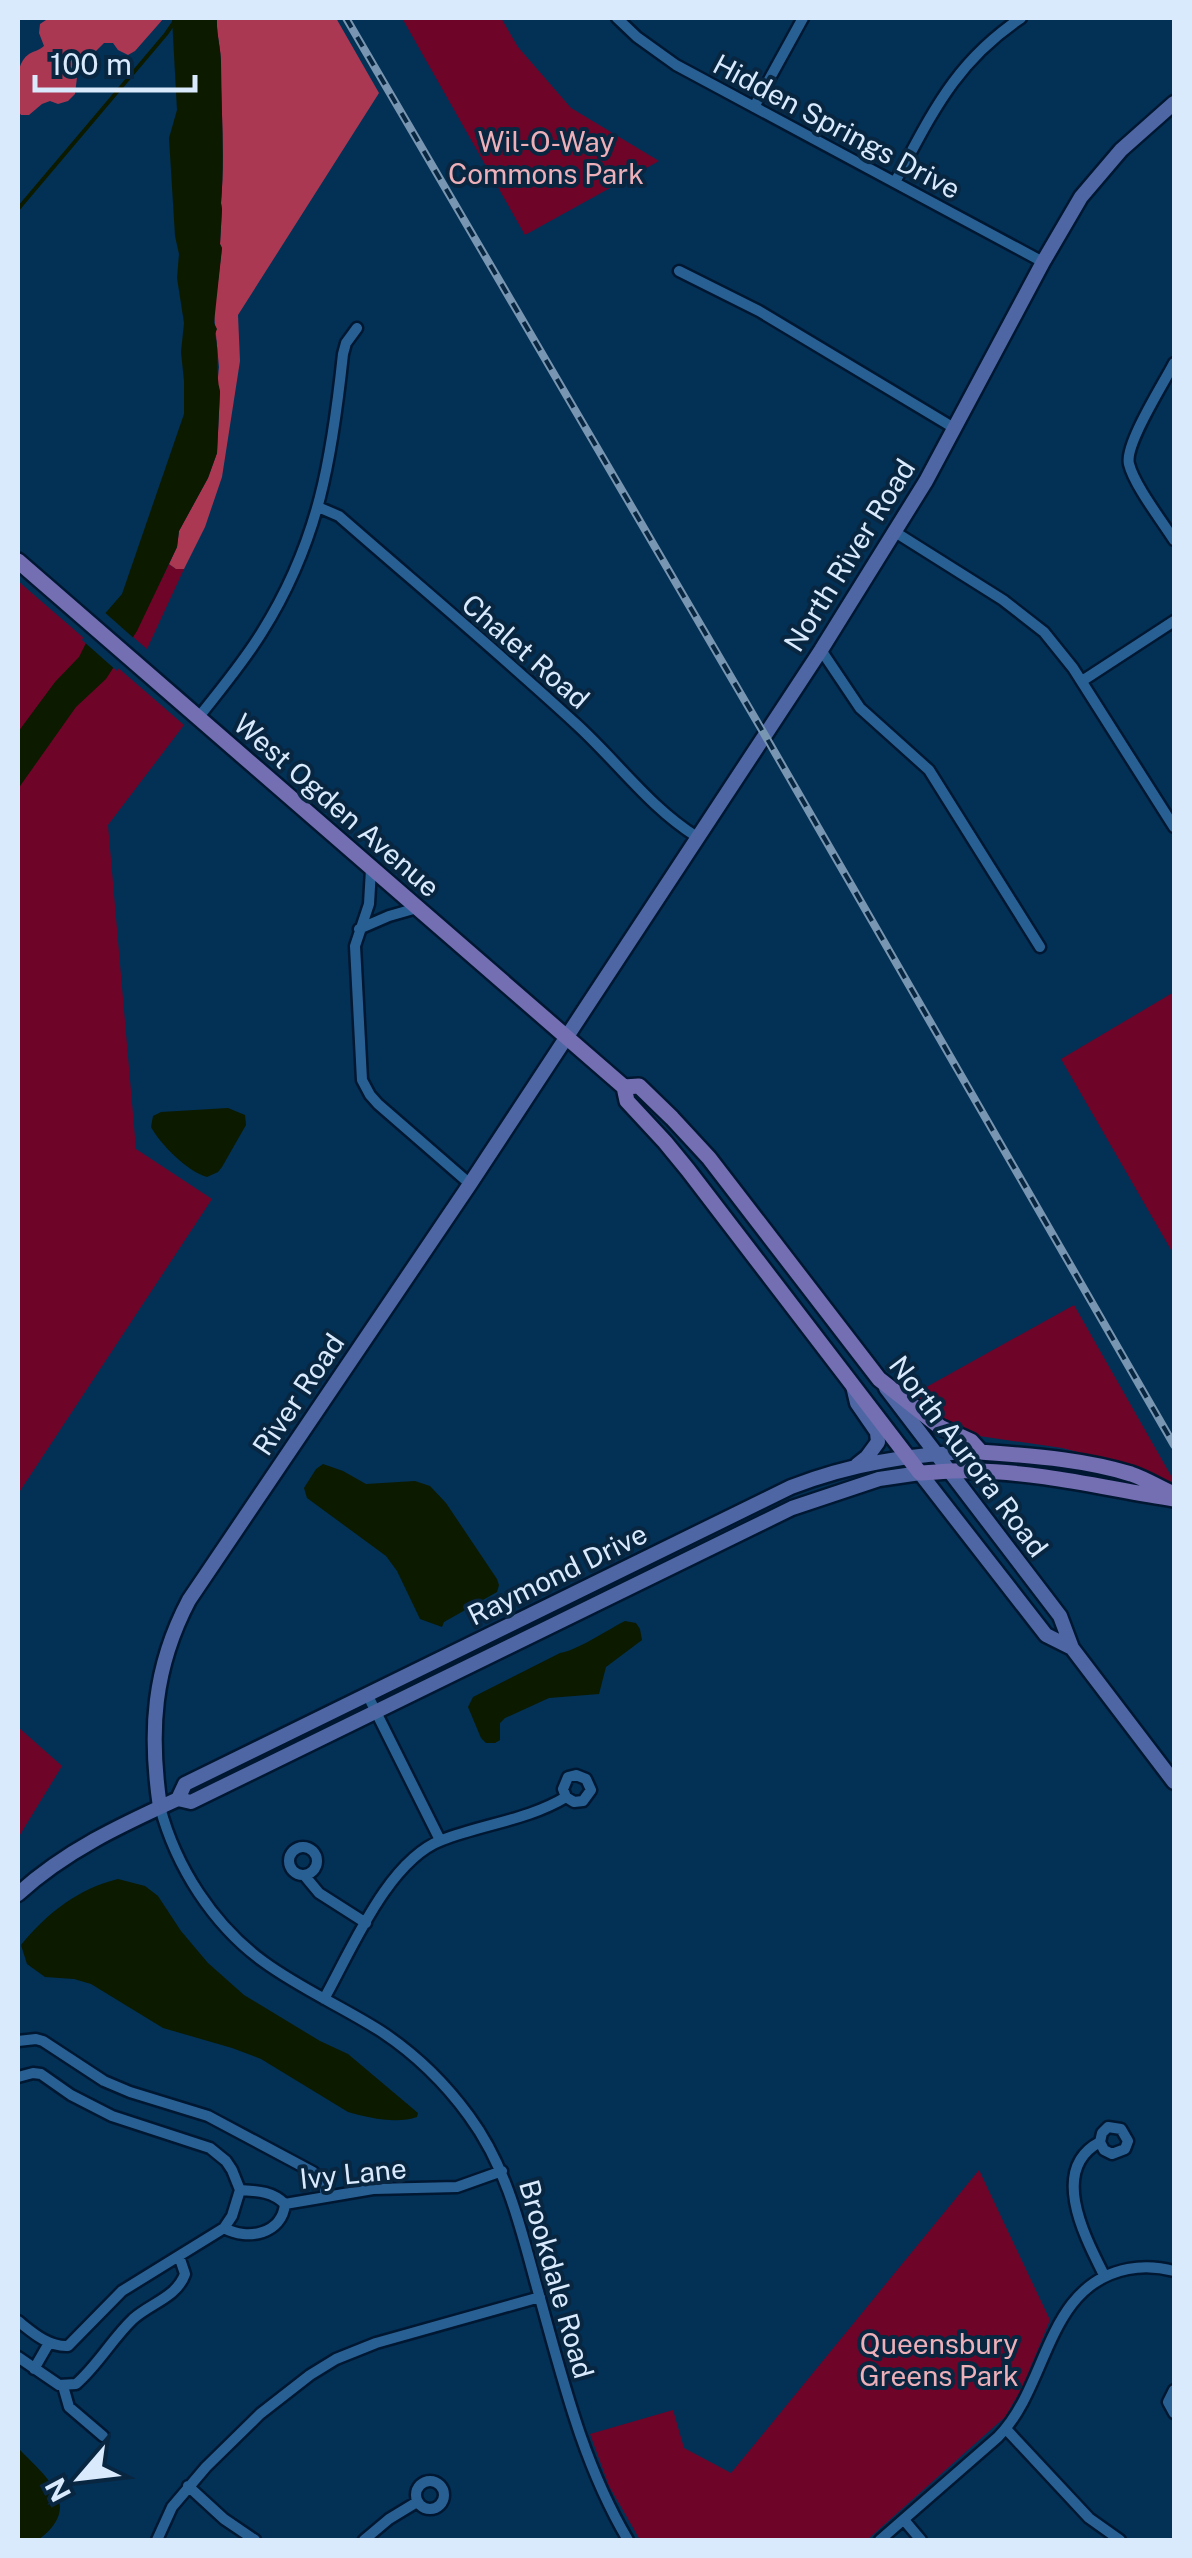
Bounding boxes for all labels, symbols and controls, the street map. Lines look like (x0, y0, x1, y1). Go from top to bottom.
scale bar (35, 30, 195, 92)
text: 100 m (50, 46, 132, 82)
street label: Hidden Springs Drive (708, 47, 966, 205)
park label: Wil-O-Way Commons Park (448, 125, 644, 190)
street label: North River Road (777, 453, 921, 657)
street label: Chalet Road (456, 587, 596, 715)
street label: West Ogden Avenue (227, 707, 447, 903)
street label: River Road (245, 1327, 351, 1461)
street label: North Aurora Road (883, 1349, 1055, 1563)
street label: Raymond Drive (462, 1516, 652, 1632)
street label: Ivy Lane (298, 2151, 408, 2195)
street label: Brookdale Road (513, 2176, 601, 2382)
park label: Queensbury Greens Park (859, 2327, 1019, 2392)
north arrow (30, 2428, 130, 2528)
text: N (38, 2473, 77, 2507)

